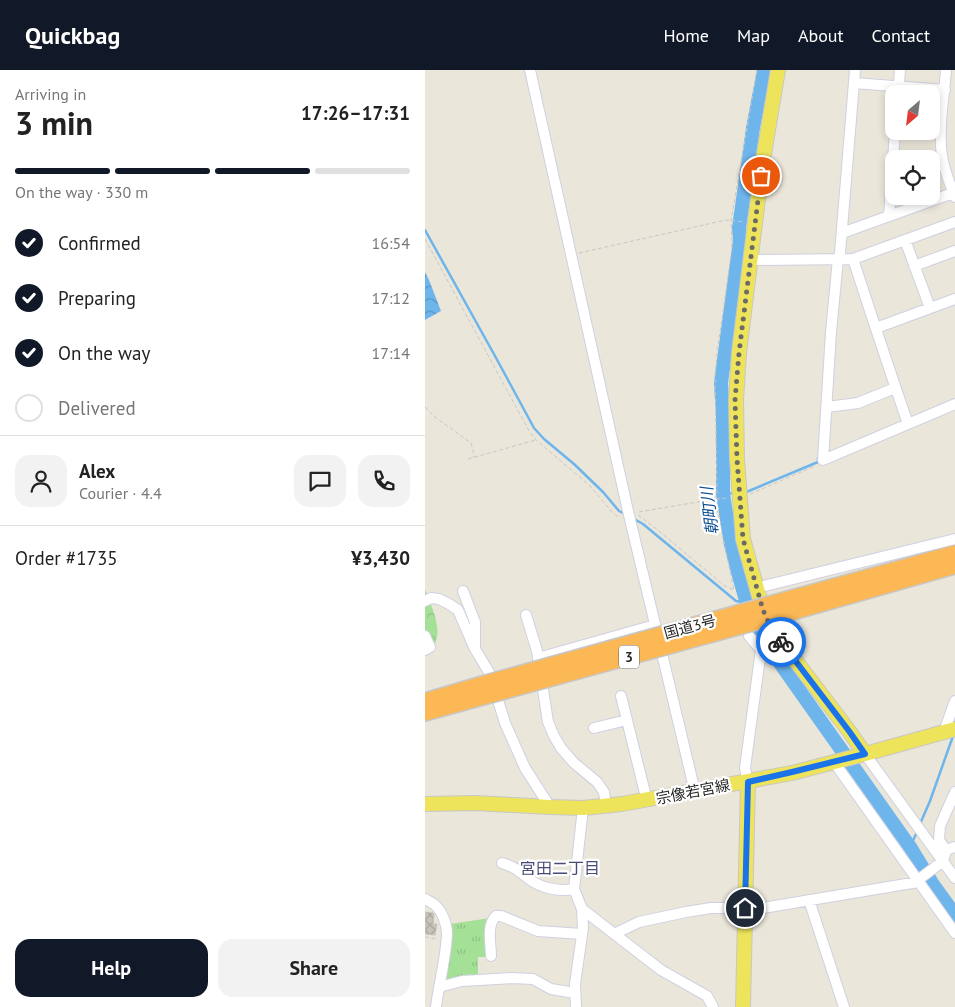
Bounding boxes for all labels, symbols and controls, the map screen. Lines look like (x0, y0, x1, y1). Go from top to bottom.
text: Quickbag (25, 20, 120, 51)
text: Home (663, 24, 709, 47)
text: Map (737, 24, 770, 47)
text: About (798, 24, 844, 47)
text: Contact (872, 24, 930, 47)
text: Arriving in (15, 84, 86, 104)
north arrow (885, 85, 940, 140)
map controls (885, 85, 940, 205)
text: 17:26–17:31 (301, 101, 410, 125)
text: 3 min (15, 102, 93, 144)
button: locate (885, 150, 940, 205)
pin (740, 155, 782, 197)
icon: bag (747, 162, 775, 190)
text: On the way · 330 m (15, 182, 148, 202)
icon: check (15, 229, 43, 257)
text: Confirmed (58, 231, 141, 255)
text: 16:54 (372, 233, 410, 253)
icon: check (15, 284, 43, 312)
text: Preparing (58, 286, 136, 310)
text: 17:12 (372, 288, 410, 308)
icon: check (15, 339, 43, 367)
text: On the way (58, 341, 150, 365)
text: 17:14 (372, 343, 410, 363)
text: Delivered (58, 396, 136, 420)
button: person (15, 455, 67, 507)
button: chat (294, 455, 346, 507)
button: phone (358, 455, 410, 507)
text: Alex (79, 459, 115, 483)
text: Courier · 4.4 (79, 483, 162, 503)
water label: 朝町川 (696, 484, 722, 536)
text: Order #1735 (15, 546, 118, 570)
text: ¥3,430 (351, 546, 410, 570)
street label: 国道3号 (662, 610, 718, 643)
courier (756, 617, 806, 667)
icon: bike (767, 628, 795, 656)
road number: 3 (619, 646, 639, 668)
street label: 宗像若宮線 (654, 775, 732, 808)
district label: 宮田二丁目 (520, 858, 600, 878)
pin (724, 887, 766, 929)
icon: home (731, 894, 759, 922)
button: Help (15, 939, 208, 997)
button: Share (218, 939, 410, 997)

